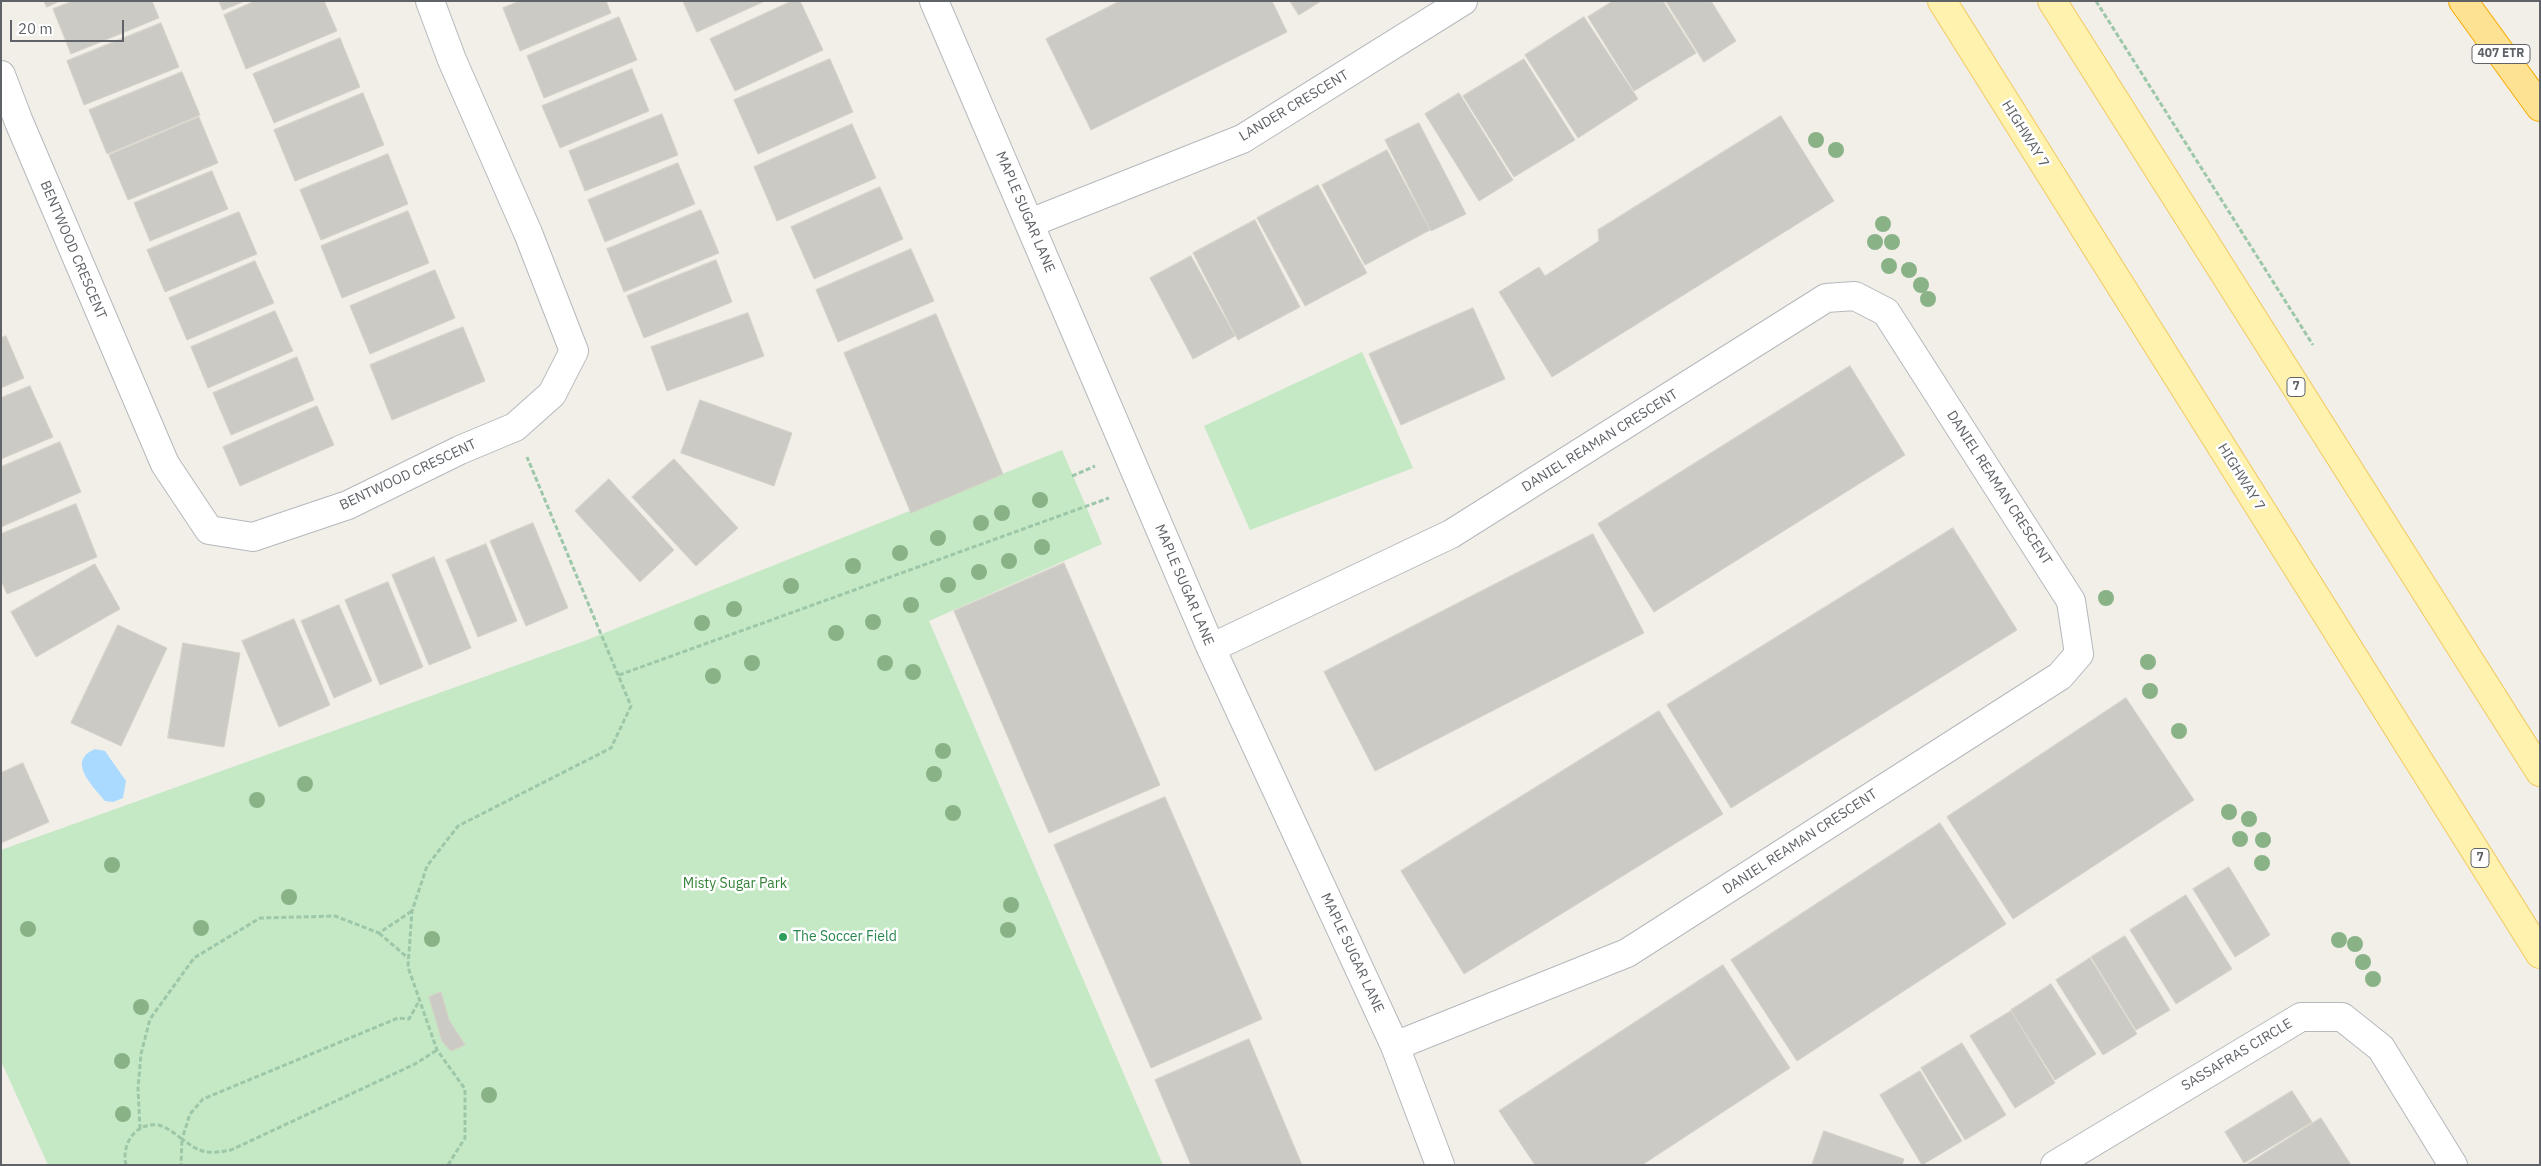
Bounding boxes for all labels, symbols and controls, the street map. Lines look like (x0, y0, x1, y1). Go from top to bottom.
scale bar (12, 10, 126, 42)
text: 20 m (18, 19, 53, 38)
road number: 407 ETR (2472, 44, 2530, 64)
street label: LANDER CRESCENT (1236, 67, 1352, 145)
street label: HIGHWAY 7 (1998, 97, 2052, 171)
street label: MAPLE SUGAR LANE (992, 149, 1058, 275)
street label: BENTWOOD CRESCENT (36, 178, 110, 322)
road number: 7 (2287, 378, 2305, 397)
street label: DANIEL REAMAN CRESCENT (1519, 386, 1681, 496)
street label: DANIEL REAMAN CRESCENT (1943, 408, 2055, 568)
street label: BENTWOOD CRESCENT (337, 436, 479, 514)
street label: HIGHWAY 7 (2214, 440, 2268, 514)
street label: MAPLE SUGAR LANE (1151, 522, 1217, 648)
street label: DANIEL REAMAN CRESCENT (1720, 786, 1880, 898)
road number: 7 (2471, 848, 2489, 868)
park label: Misty Sugar Park (683, 876, 787, 892)
street label: MAPLE SUGAR LANE (1317, 890, 1387, 1016)
place label: The Soccer Field (793, 929, 897, 945)
marker: The Soccer Field (777, 931, 789, 943)
street label: SASSAFRAS CIRCLE (2179, 1015, 2295, 1095)

